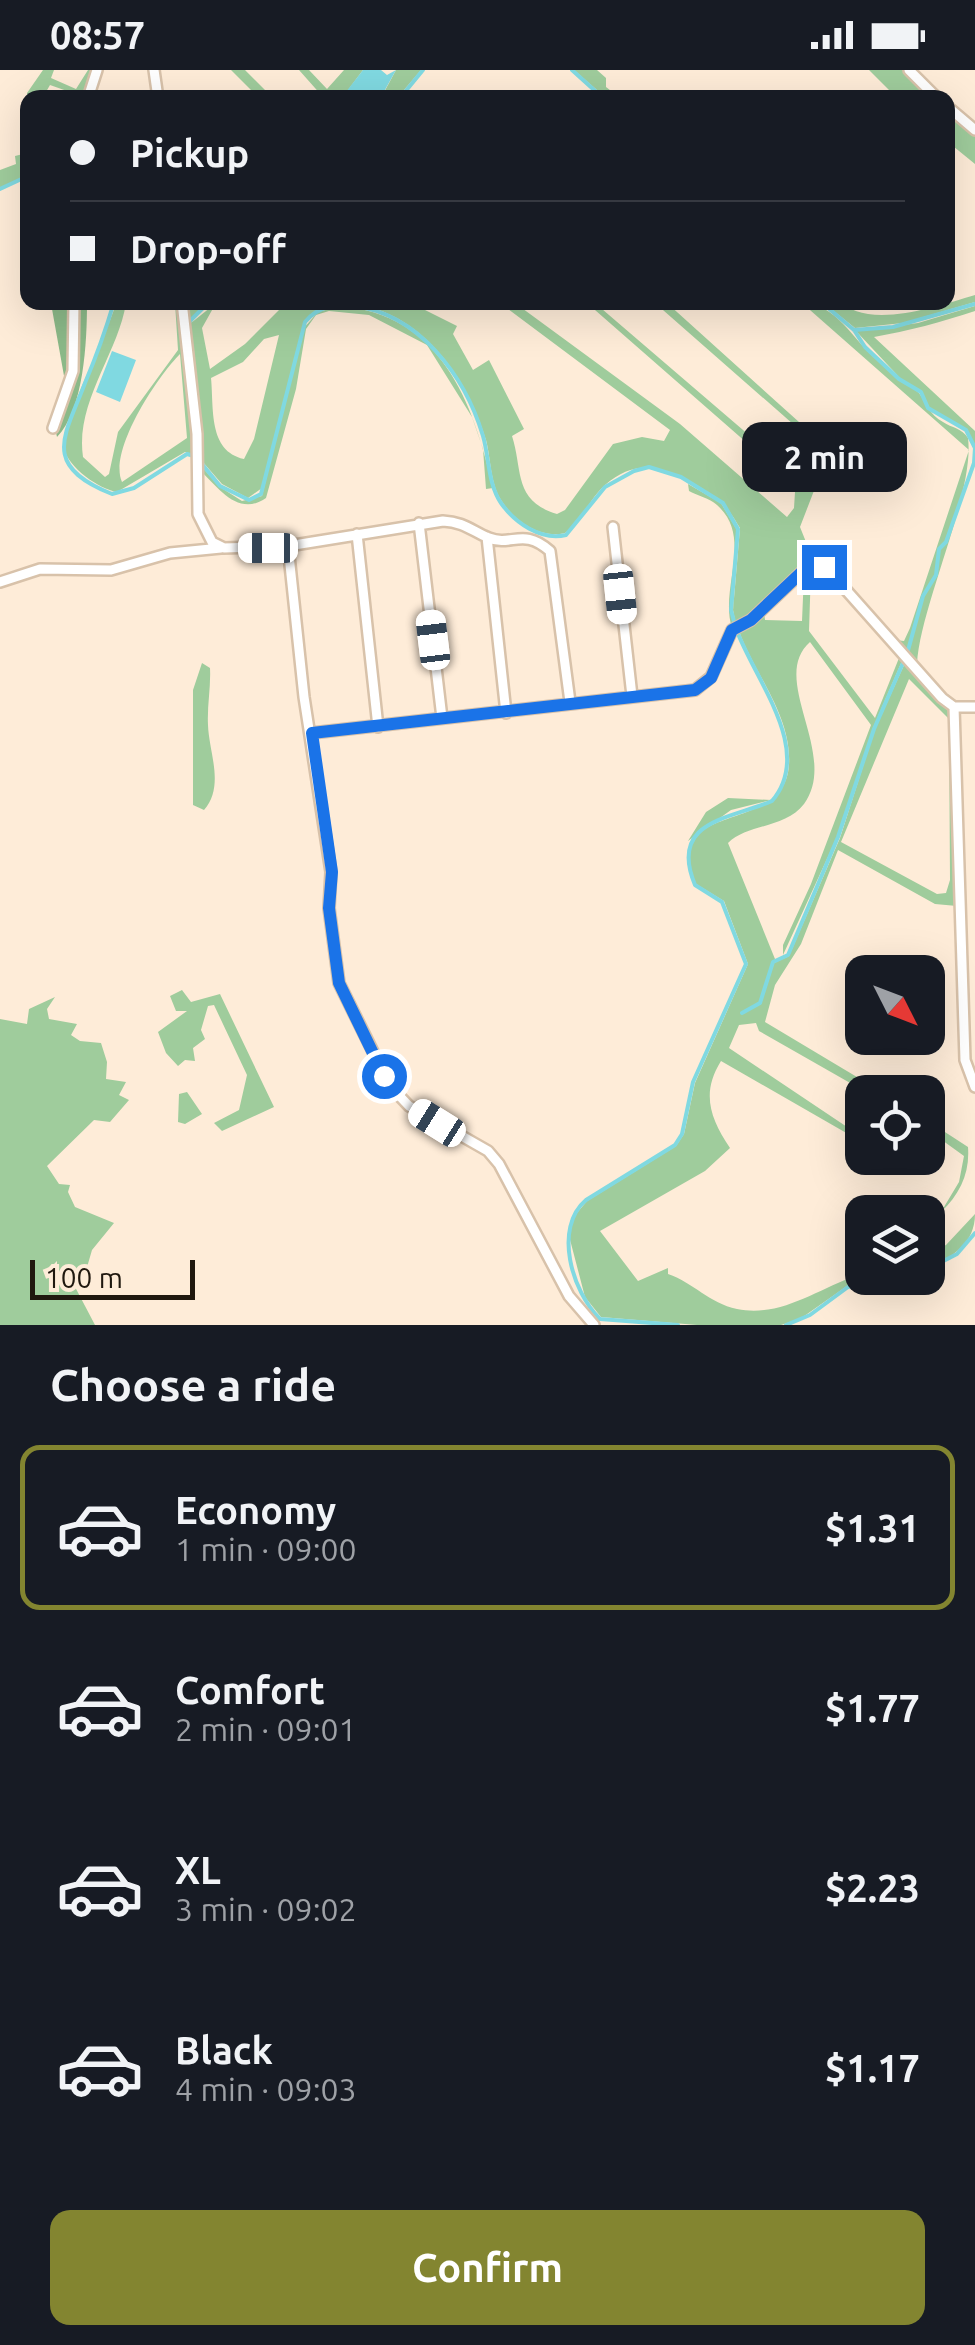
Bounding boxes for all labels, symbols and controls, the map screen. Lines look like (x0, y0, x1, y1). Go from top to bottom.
text: 08:57 (50, 14, 145, 56)
text: Pickup (130, 132, 249, 174)
text: Drop-off (130, 228, 286, 270)
callout: 2 min (742, 422, 906, 492)
text: 2 min (784, 439, 865, 475)
car (238, 533, 298, 563)
route end (802, 545, 847, 590)
car (602, 563, 638, 625)
car (414, 608, 452, 672)
north arrow (845, 955, 945, 1055)
map controls (845, 955, 945, 1295)
route start (362, 1054, 407, 1099)
button: locate (845, 1075, 945, 1175)
car (404, 1094, 470, 1152)
button: layers (845, 1195, 945, 1295)
scale bar (30, 1255, 195, 1300)
text: 100 m (45, 1262, 123, 1293)
text: Choose a ride (50, 1359, 336, 1410)
icon: car (55, 1483, 145, 1573)
text: Economy (175, 1489, 336, 1531)
text: $1.31 (825, 1507, 920, 1549)
text: 1 min · 09:00 (175, 1531, 357, 1567)
icon: car (55, 1663, 145, 1753)
text: Comfort (175, 1669, 325, 1711)
text: $1.77 (825, 1687, 920, 1729)
text: 2 min · 09:01 (175, 1711, 357, 1747)
icon: car (55, 1843, 145, 1933)
text: XL (175, 1849, 221, 1891)
text: $2.23 (825, 1867, 920, 1909)
text: 3 min · 09:02 (175, 1891, 357, 1927)
icon: car (55, 2023, 145, 2113)
text: Black (175, 2029, 273, 2071)
text: $1.17 (825, 2047, 920, 2089)
text: 4 min · 09:03 (175, 2071, 357, 2107)
button: Confirm (50, 2210, 925, 2325)

